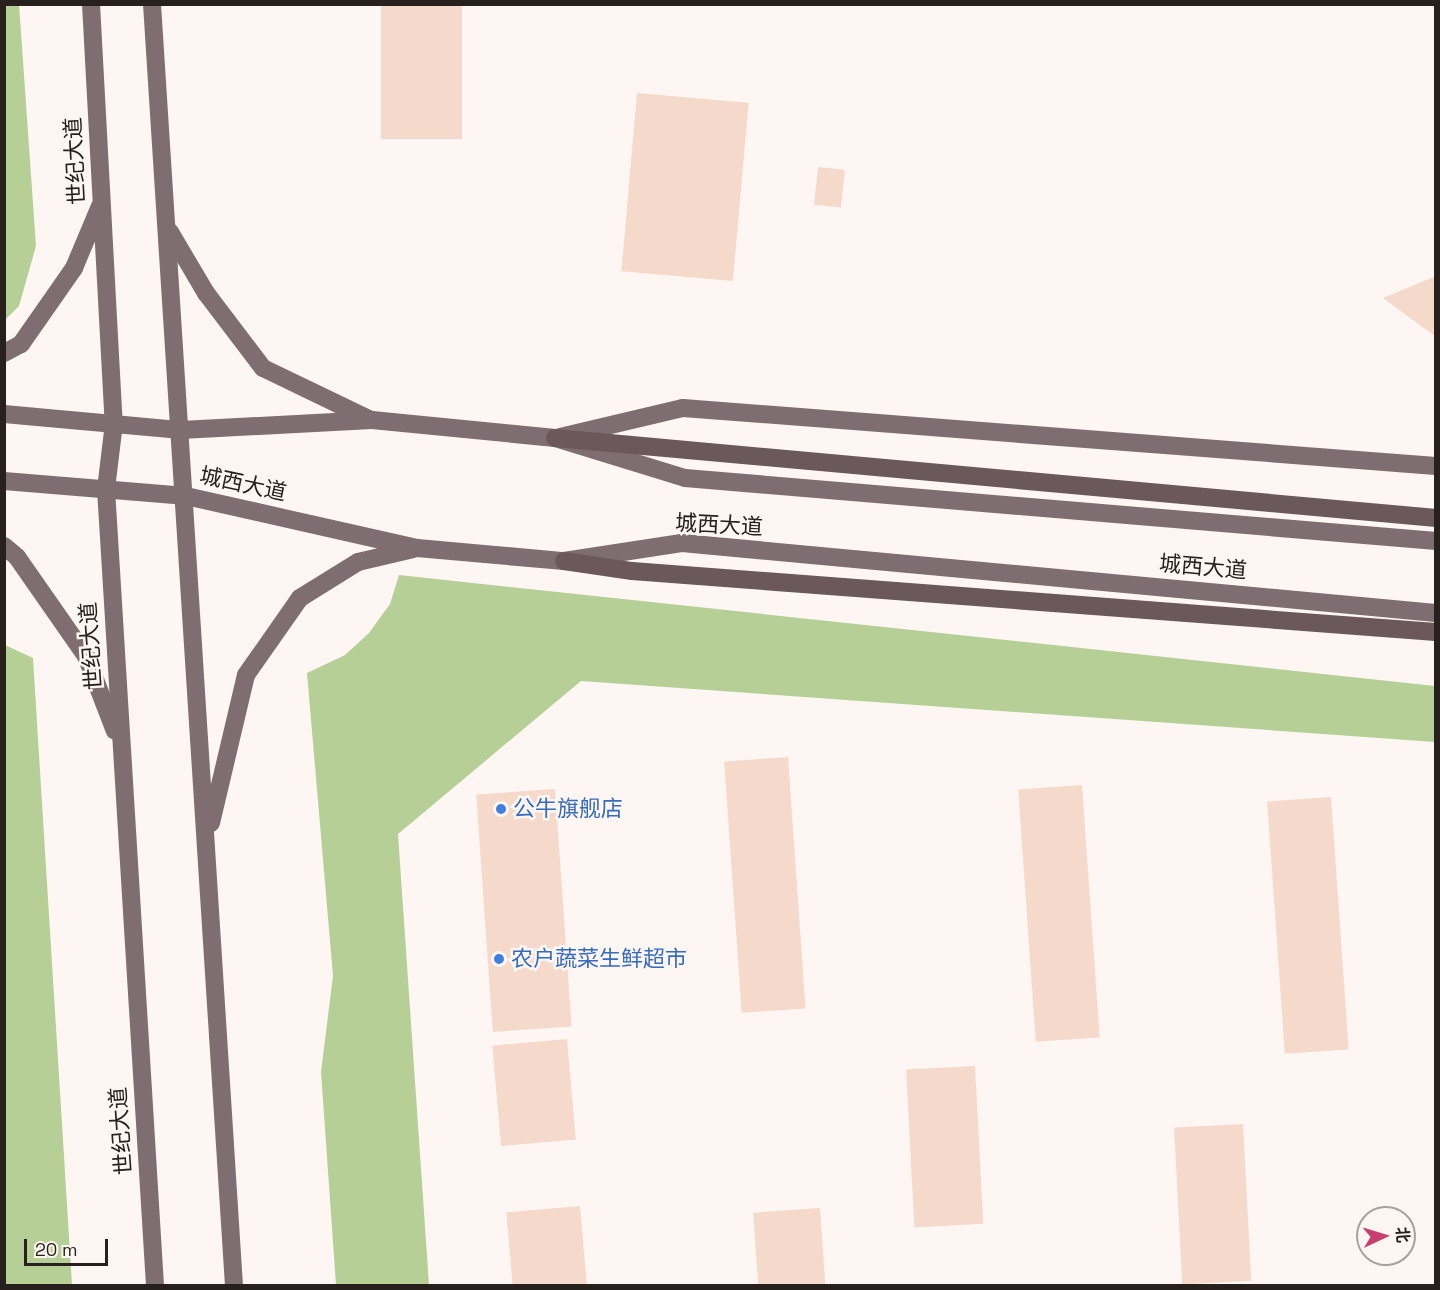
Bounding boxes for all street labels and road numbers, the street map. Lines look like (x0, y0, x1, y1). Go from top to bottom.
street label: 世纪大道 (60, 116, 90, 206)
street label: 城西大道 (197, 462, 289, 506)
street label: 城西大道 (674, 510, 764, 540)
street label: 城西大道 (1158, 550, 1248, 584)
street label: 世纪大道 (75, 601, 107, 691)
street label: 世纪大道 (105, 1086, 137, 1176)

